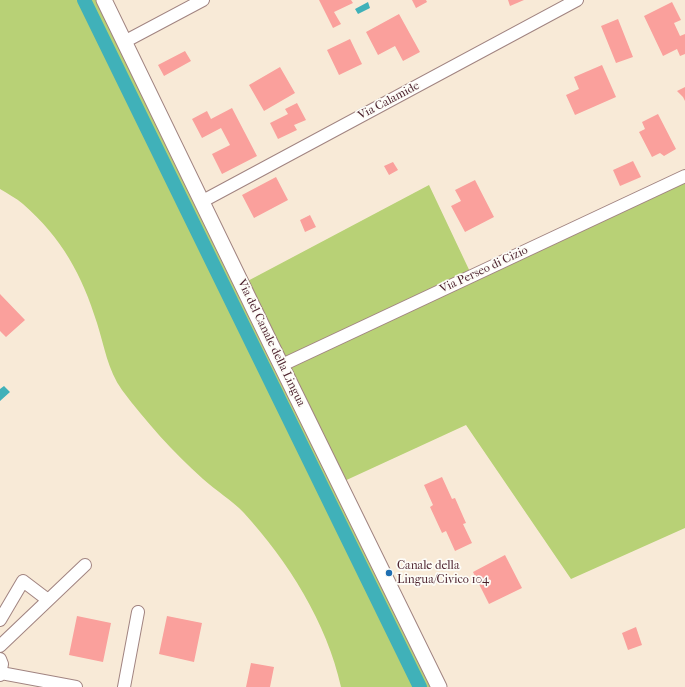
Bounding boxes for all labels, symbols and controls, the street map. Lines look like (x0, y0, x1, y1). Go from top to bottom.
street label: Via Calamide (356, 79, 422, 123)
street label: Via Perseo di Cizio (438, 243, 530, 297)
street label: Via del Canale della Lingua (234, 277, 308, 409)
place label: Canale della Lingua/Civico 104 (397, 559, 489, 587)
marker: Canale della Lingua/Civico 104 (384, 568, 394, 578)

